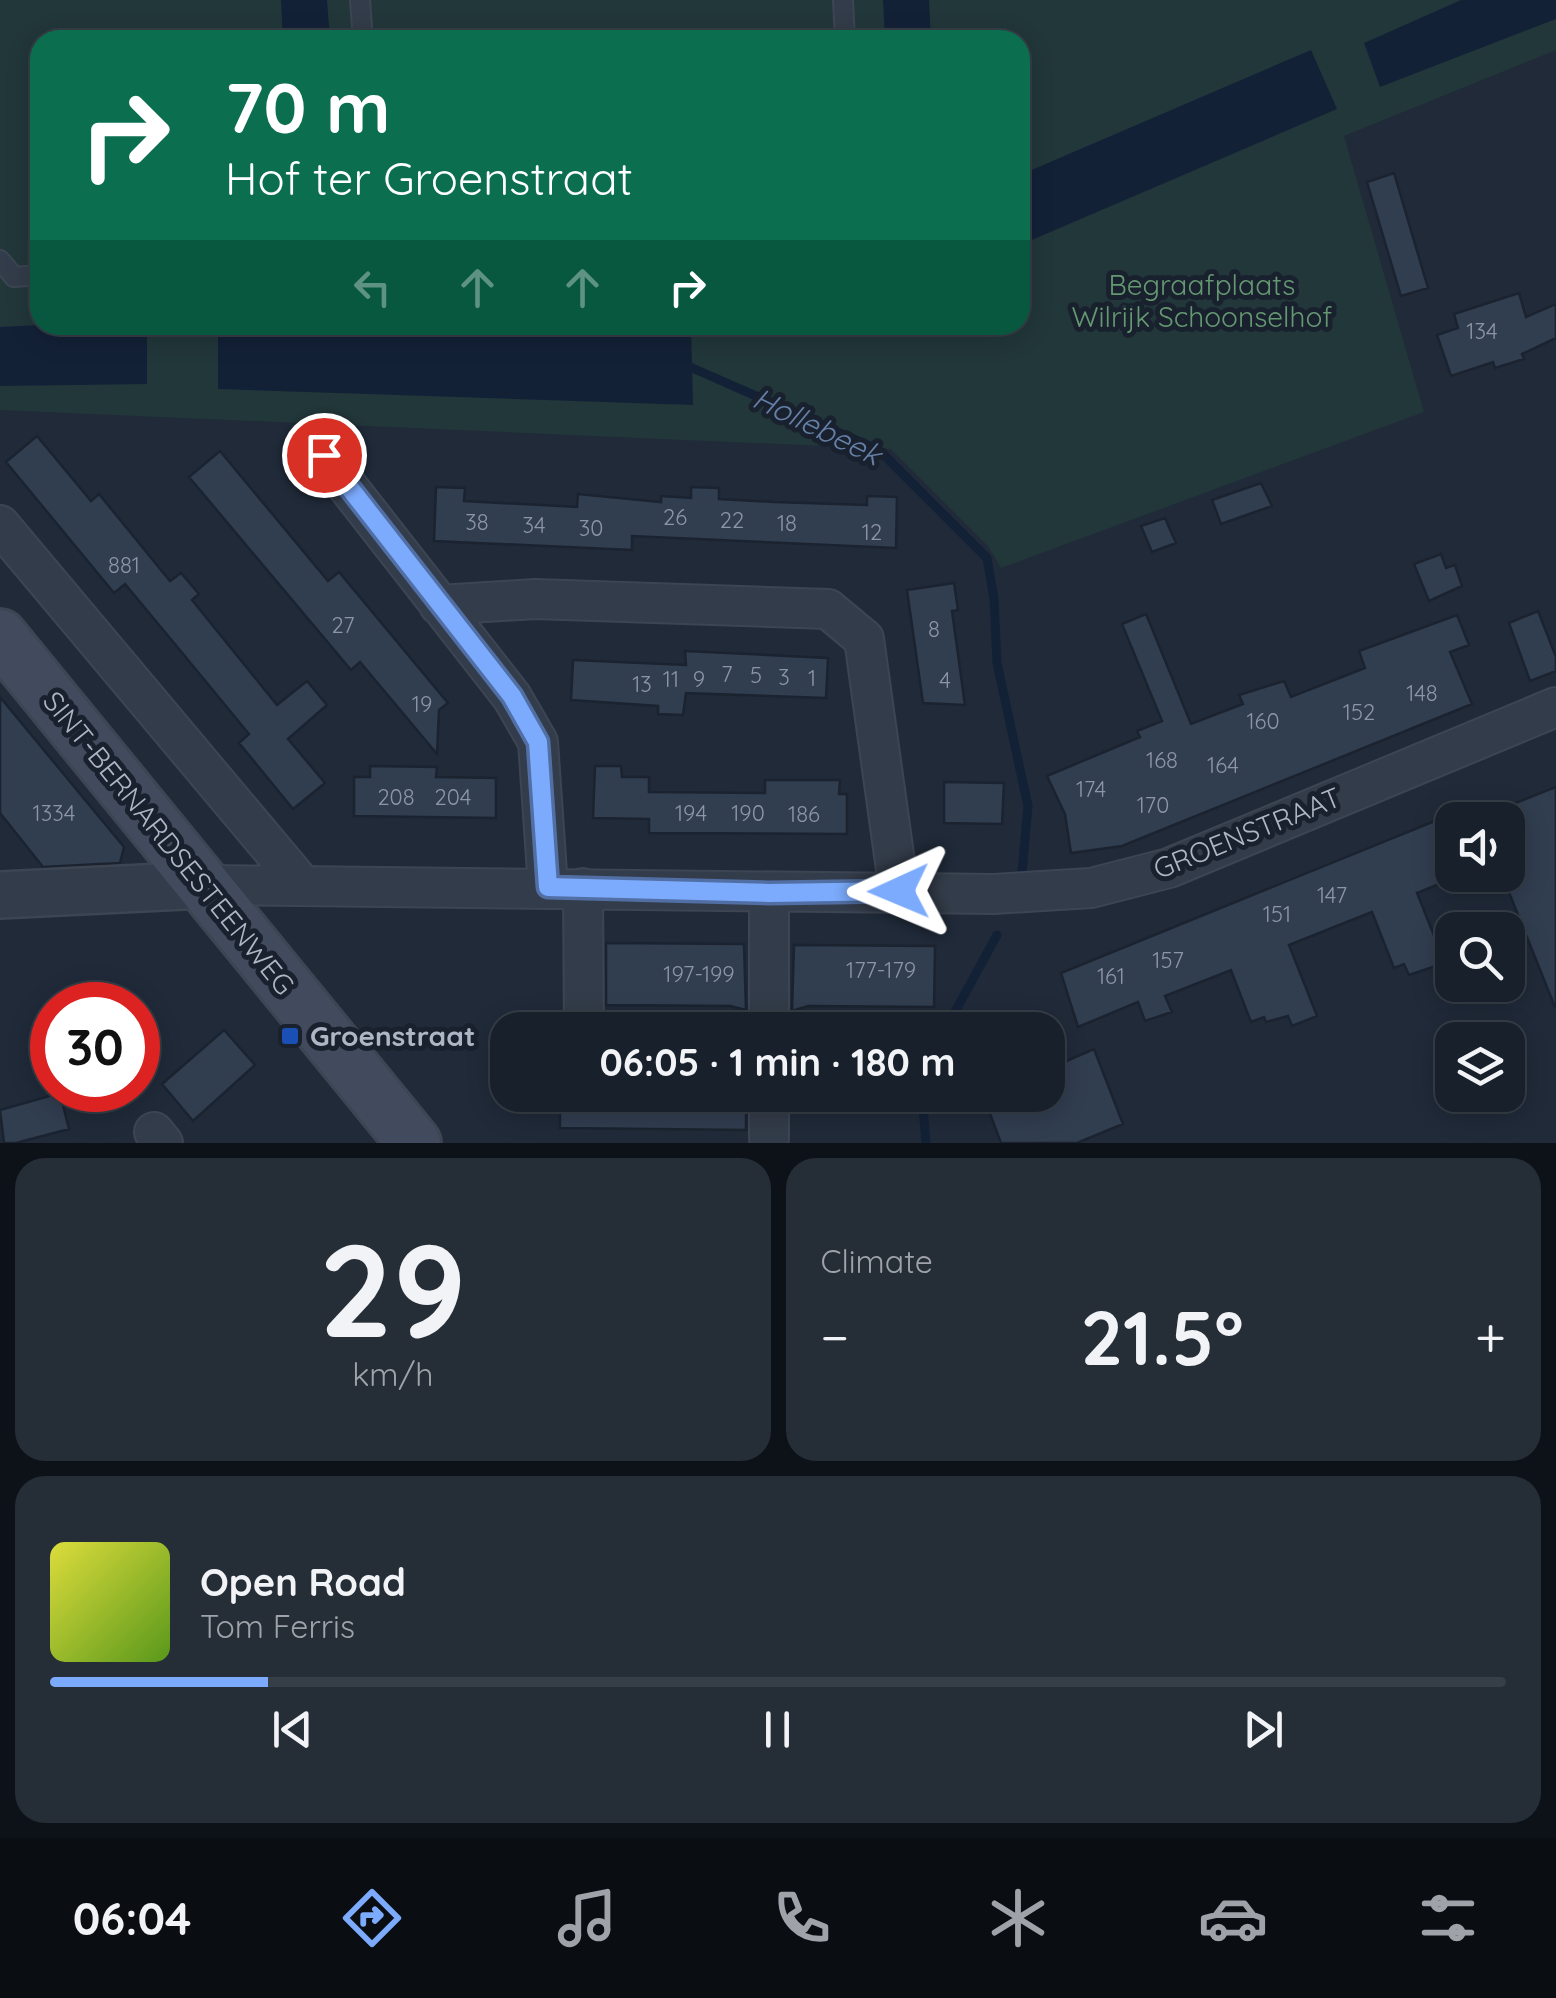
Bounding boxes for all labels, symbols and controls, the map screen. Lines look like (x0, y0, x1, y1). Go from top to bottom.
text: 70 m (225, 63, 391, 151)
icon: right (60, 70, 190, 200)
text: Hof ter Groenstraat (225, 150, 633, 206)
icon: left (345, 260, 400, 315)
icon: ahead (450, 260, 505, 315)
icon: ahead (555, 260, 610, 315)
icon: right (660, 260, 715, 315)
park label: Begraafplaats Wilrijk Schoonselhof (1072, 267, 1332, 334)
house number: 134 (1466, 317, 1498, 345)
water label: Hollebeek (747, 379, 891, 475)
pin (282, 413, 367, 498)
icon: arrive (297, 428, 352, 483)
house number: 26 (663, 503, 687, 531)
house number: 22 (720, 506, 744, 534)
house number: 38 (465, 508, 489, 536)
house number: 18 (777, 509, 797, 537)
house number: 34 (522, 511, 546, 539)
house number: 30 (579, 514, 603, 542)
house number: 12 (862, 518, 882, 546)
house number: 881 (108, 551, 140, 579)
house number: 27 (331, 611, 355, 639)
house number: 8 (928, 615, 940, 643)
house number: 7 (721, 660, 733, 688)
house number: 5 (750, 661, 762, 689)
house number: 3 (778, 663, 790, 691)
house number: 1 (808, 664, 816, 692)
house number: 11 (663, 665, 679, 693)
house number: 9 (693, 665, 705, 693)
house number: 4 (939, 666, 951, 694)
house number: 13 (632, 670, 652, 698)
house number: 148 (1406, 679, 1438, 707)
street label: SINT-BERNARDSESTEENWEG (36, 684, 303, 1001)
house number: 19 (412, 690, 432, 718)
house number: 152 (1343, 698, 1375, 726)
house number: 160 (1246, 707, 1280, 735)
house number: 168 (1146, 746, 1178, 774)
house number: 164 (1207, 751, 1239, 779)
house number: 174 (1076, 775, 1106, 803)
street label: GROENSTRAAT (1148, 779, 1346, 886)
house number: 208 (377, 783, 415, 811)
house number: 204 (435, 783, 471, 811)
house number: 170 (1137, 791, 1169, 819)
house number: 1334 (33, 799, 75, 827)
house number: 194 (675, 799, 707, 827)
house number: 190 (731, 799, 765, 827)
house number: 186 (788, 800, 820, 828)
map controls (1435, 802, 1525, 1112)
button: sound (1435, 802, 1525, 892)
position arrow (847, 839, 951, 943)
house number: 147 (1317, 881, 1347, 909)
house number: 151 (1263, 900, 1291, 928)
button: search (1435, 912, 1525, 1002)
house number: 157 (1152, 946, 1184, 974)
house number: 177-179 (846, 956, 916, 984)
house number: 197-199 (663, 960, 735, 988)
house number: 161 (1097, 962, 1125, 990)
speed limit sign: 30 (30, 982, 160, 1112)
place label: Groenstraat (310, 1018, 475, 1053)
button: layers (1435, 1022, 1525, 1112)
marker: Groenstraat (279, 1025, 301, 1047)
text: 06:05 · 1 min · 180 m (599, 1038, 956, 1086)
text: 29 (319, 1207, 467, 1370)
text: Climate (821, 1241, 933, 1281)
text: 21.5° (1080, 1290, 1244, 1384)
text: − (821, 1302, 849, 1371)
text: + (1475, 1302, 1506, 1371)
text: km/h (352, 1354, 433, 1394)
text: Open Road (200, 1558, 406, 1606)
text: Tom Ferris (200, 1606, 355, 1646)
icon: previous (265, 1702, 320, 1757)
icon: pause (750, 1702, 805, 1757)
icon: next (1236, 1702, 1291, 1757)
icon: directions (337, 1883, 407, 1953)
icon: music (552, 1883, 622, 1953)
icon: phone (767, 1883, 837, 1953)
icon: climate (983, 1883, 1053, 1953)
icon: car (1198, 1883, 1268, 1953)
icon: filters (1413, 1883, 1483, 1953)
text: 06:04 (73, 1890, 192, 1946)

